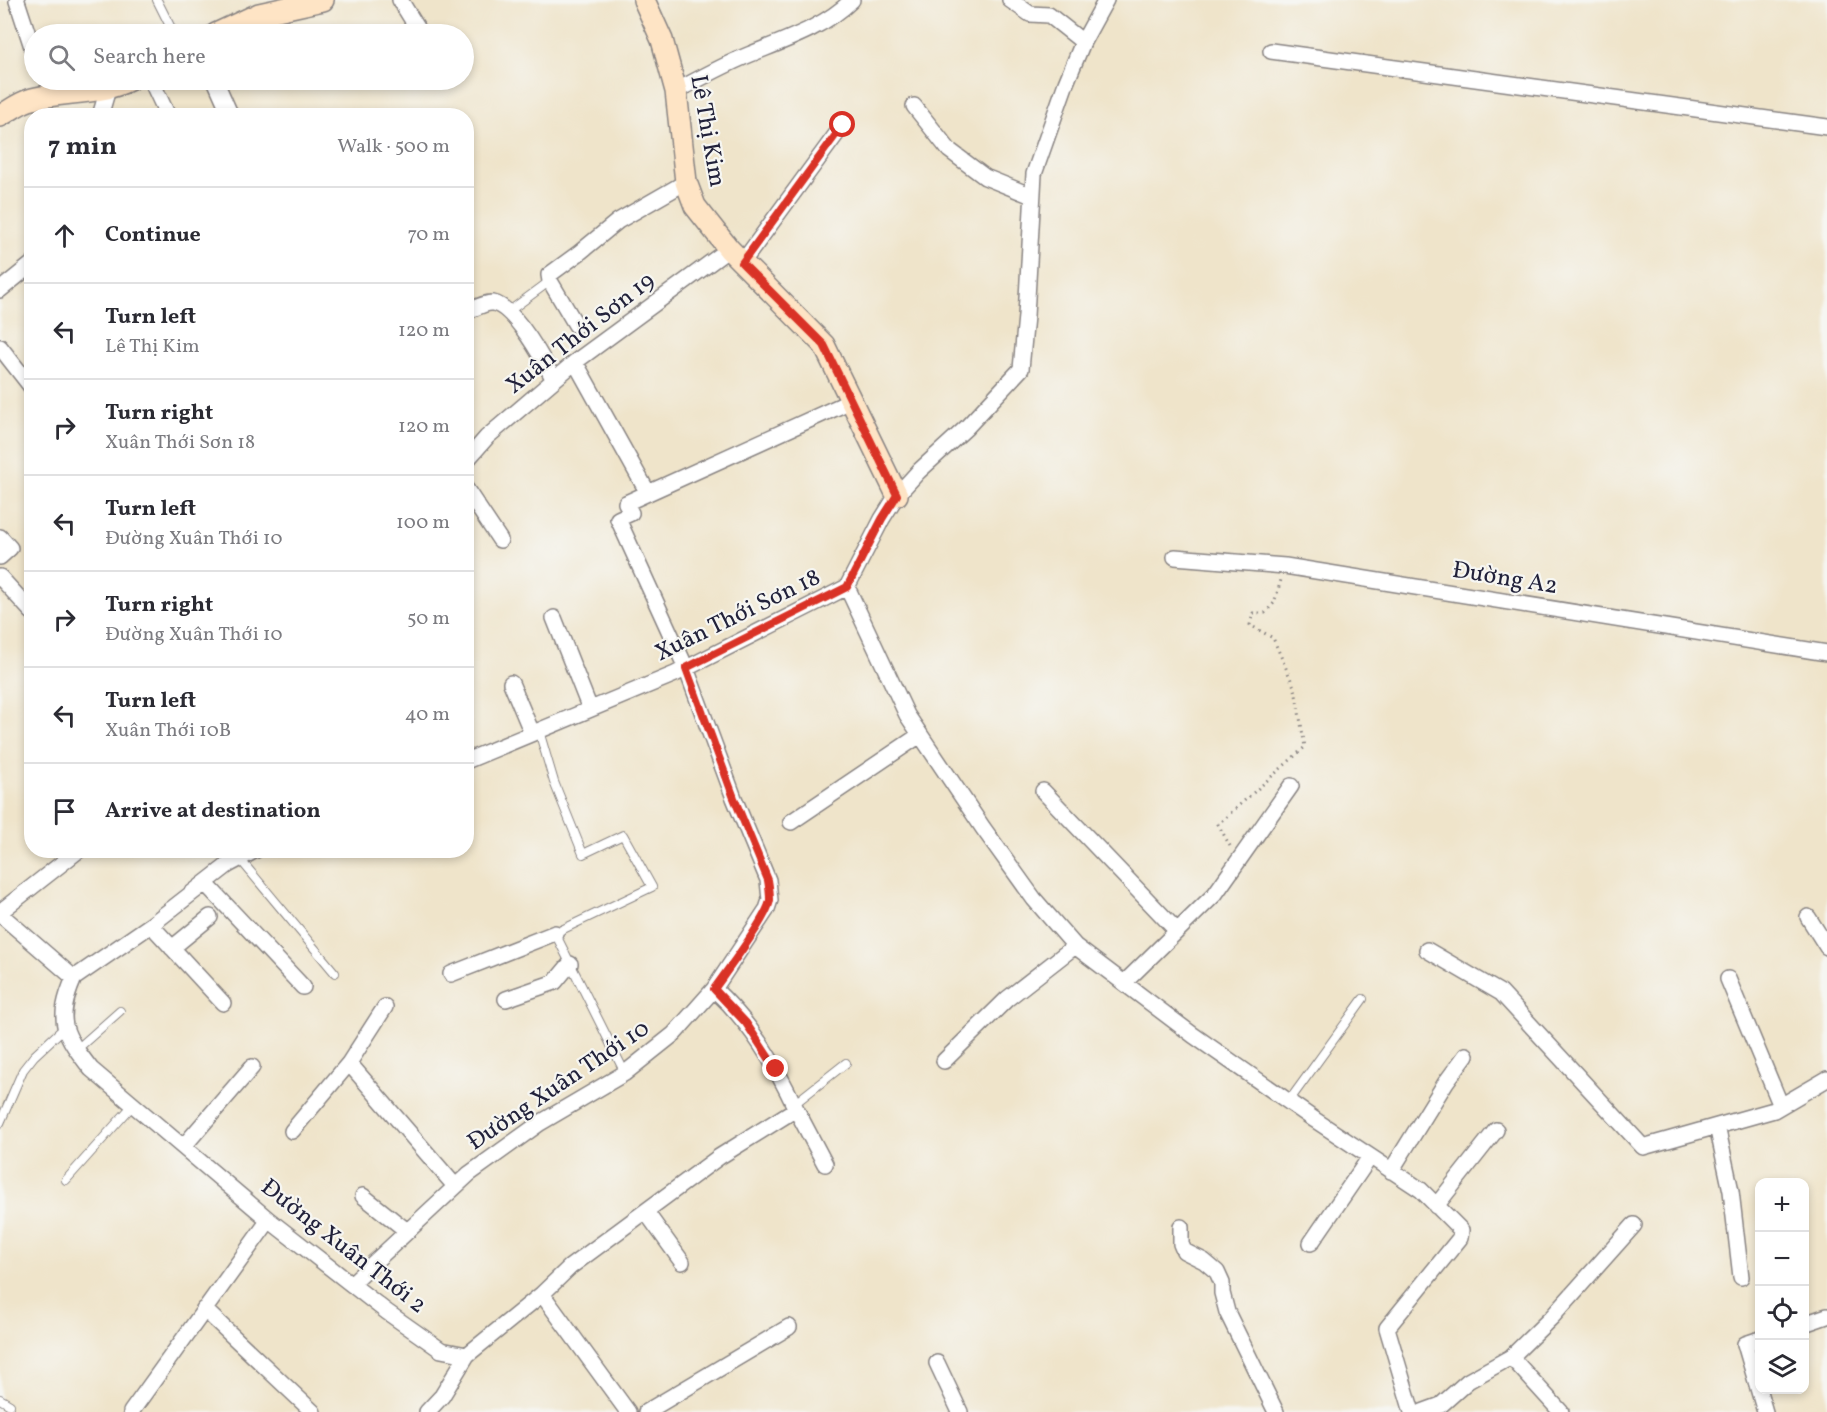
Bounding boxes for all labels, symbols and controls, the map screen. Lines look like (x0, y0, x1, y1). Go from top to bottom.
search box (24, 24, 474, 90)
icon: search (45, 41, 78, 74)
text: Search here (93, 42, 206, 73)
street label: Lê Thị Kim (680, 72, 734, 190)
route start (829, 111, 855, 137)
text: 7 min (48, 129, 117, 165)
text: Walk · 500 m (337, 133, 450, 161)
icon: ahead (48, 219, 81, 252)
text: Continue (105, 220, 201, 251)
text: 70 m (407, 221, 450, 249)
street label: Xuân Thới Sơn 19 (499, 265, 663, 403)
text: Turn left (105, 302, 196, 333)
icon: left (48, 315, 81, 348)
text: 120 m (398, 317, 450, 345)
text: Lê Thị Kim (105, 333, 200, 361)
text: Turn right (105, 398, 213, 429)
icon: right (48, 411, 81, 444)
text: 120 m (398, 413, 450, 441)
text: Xuân Thới Sơn 18 (105, 429, 255, 457)
text: Turn left (105, 494, 196, 525)
icon: left (48, 507, 81, 540)
text: 100 m (396, 509, 450, 537)
text: Đường Xuân Thới 10 (105, 525, 282, 553)
street label: Đường A2 (1450, 554, 1560, 604)
street label: Xuân Thới Sơn 18 (650, 561, 826, 671)
text: Turn right (105, 590, 213, 621)
icon: right (48, 603, 81, 636)
text: 50 m (407, 605, 450, 633)
text: Đường Xuân Thới 10 (105, 621, 282, 649)
text: Turn left (105, 686, 196, 717)
icon: left (48, 699, 81, 732)
text: 40 m (405, 701, 450, 729)
text: Xuân Thới 10B (105, 717, 231, 745)
icon: arrive (48, 795, 81, 828)
text: Arrive at destination (105, 796, 321, 827)
street label: Đường Xuân Thới 10 (461, 1012, 657, 1160)
route end (762, 1055, 788, 1081)
street label: Đường Xuân Thới 2 (253, 1171, 433, 1323)
map controls (1755, 1178, 1809, 1394)
button: + (1755, 1178, 1809, 1232)
button: − (1755, 1232, 1809, 1286)
button: locate (1755, 1286, 1809, 1340)
button: layers (1755, 1340, 1809, 1394)

